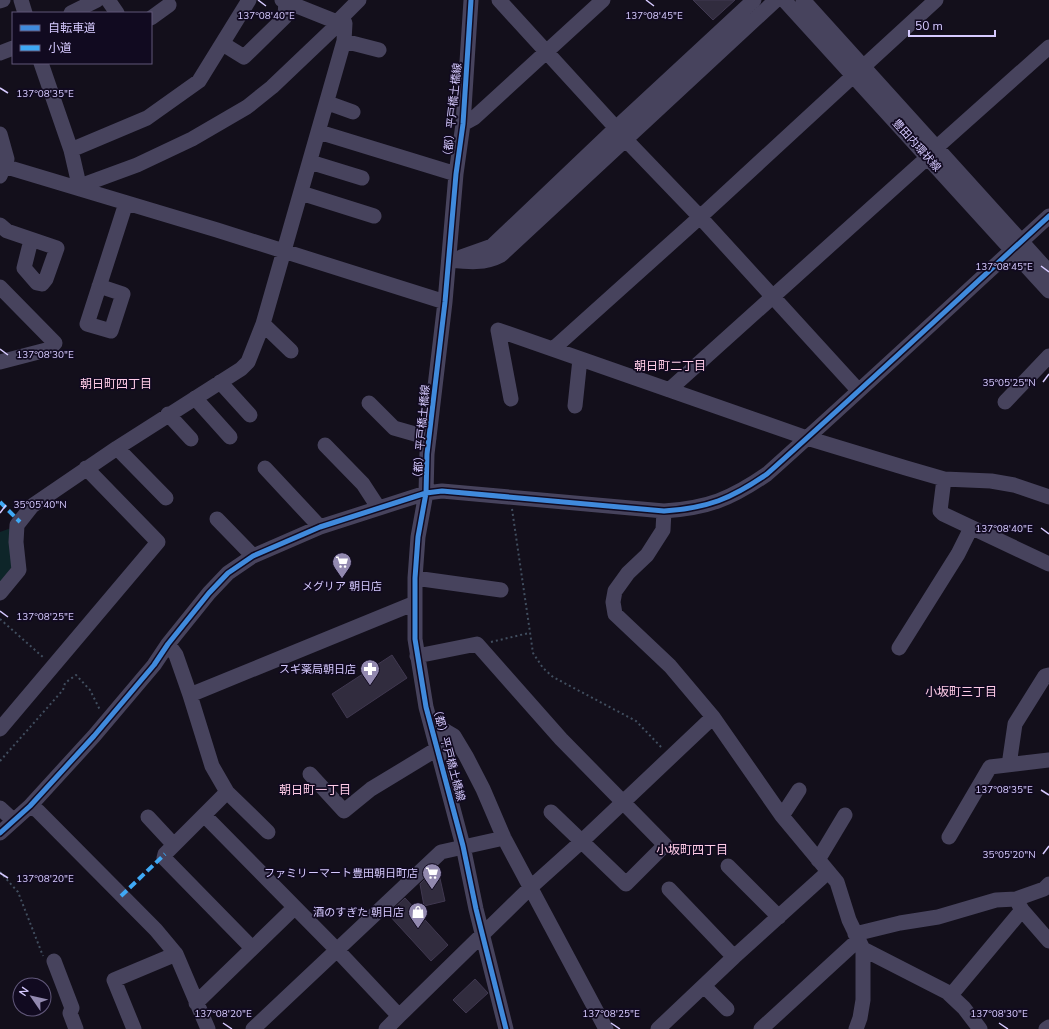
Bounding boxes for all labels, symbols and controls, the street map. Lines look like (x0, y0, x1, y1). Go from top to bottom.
text: 137°08'40"E (237, 9, 295, 23)
text: 137°08'45"E (625, 9, 683, 23)
legend (12, 12, 152, 64)
scale bar (909, 12, 995, 38)
text: 50 m (915, 18, 943, 34)
text: 自転車道 (48, 20, 96, 36)
text: 小道 (48, 40, 72, 56)
street label: （都）平戸橋土橋線 (440, 62, 465, 162)
text: 137°08'35"E (16, 87, 74, 101)
street label: 豊田内環状線 (889, 116, 944, 175)
text: 137°08'45"E (975, 260, 1033, 274)
text: 137°08'30"E (16, 348, 74, 362)
district label: 朝日町二丁目 (634, 358, 706, 374)
district label: 朝日町四丁目 (80, 376, 152, 392)
text: 35°05'25"N (982, 376, 1036, 390)
street label: （都）平戸橋土橋線 (410, 384, 433, 484)
text: 35°05'40"N (13, 498, 67, 512)
text: 137°08'40"E (975, 522, 1033, 536)
supermarket icon: メグリア 朝日店 (331, 551, 353, 579)
place label: メグリア 朝日店 (302, 579, 382, 594)
text: 137°08'25"E (16, 610, 74, 624)
pharmacy icon: スギ薬局朝日店 (359, 658, 381, 686)
place label: スギ薬局朝日店 (279, 662, 356, 677)
district label: 小坂町三丁目 (925, 684, 997, 700)
street label: （都）平戸橋土橋線 (428, 703, 469, 803)
district label: 朝日町一丁目 (279, 782, 351, 798)
text: 137°08'35"E (975, 783, 1033, 797)
district label: 小坂町四丁目 (656, 842, 728, 858)
text: 35°05'20"N (982, 848, 1036, 862)
supermarket icon: ファミリーマート豊田朝日町店 (421, 862, 443, 890)
place label: ファミリーマート豊田朝日町店 (264, 866, 418, 881)
text: 137°08'20"E (16, 872, 74, 886)
shop icon: 酒のすぎた 朝日店 (407, 901, 429, 929)
place label: 酒のすぎた 朝日店 (313, 905, 404, 920)
north arrow (12, 977, 52, 1017)
text: N (16, 984, 33, 999)
text: 137°08'20"E (194, 1007, 252, 1021)
text: 137°08'25"E (582, 1007, 640, 1021)
text: 137°08'30"E (970, 1007, 1028, 1021)

